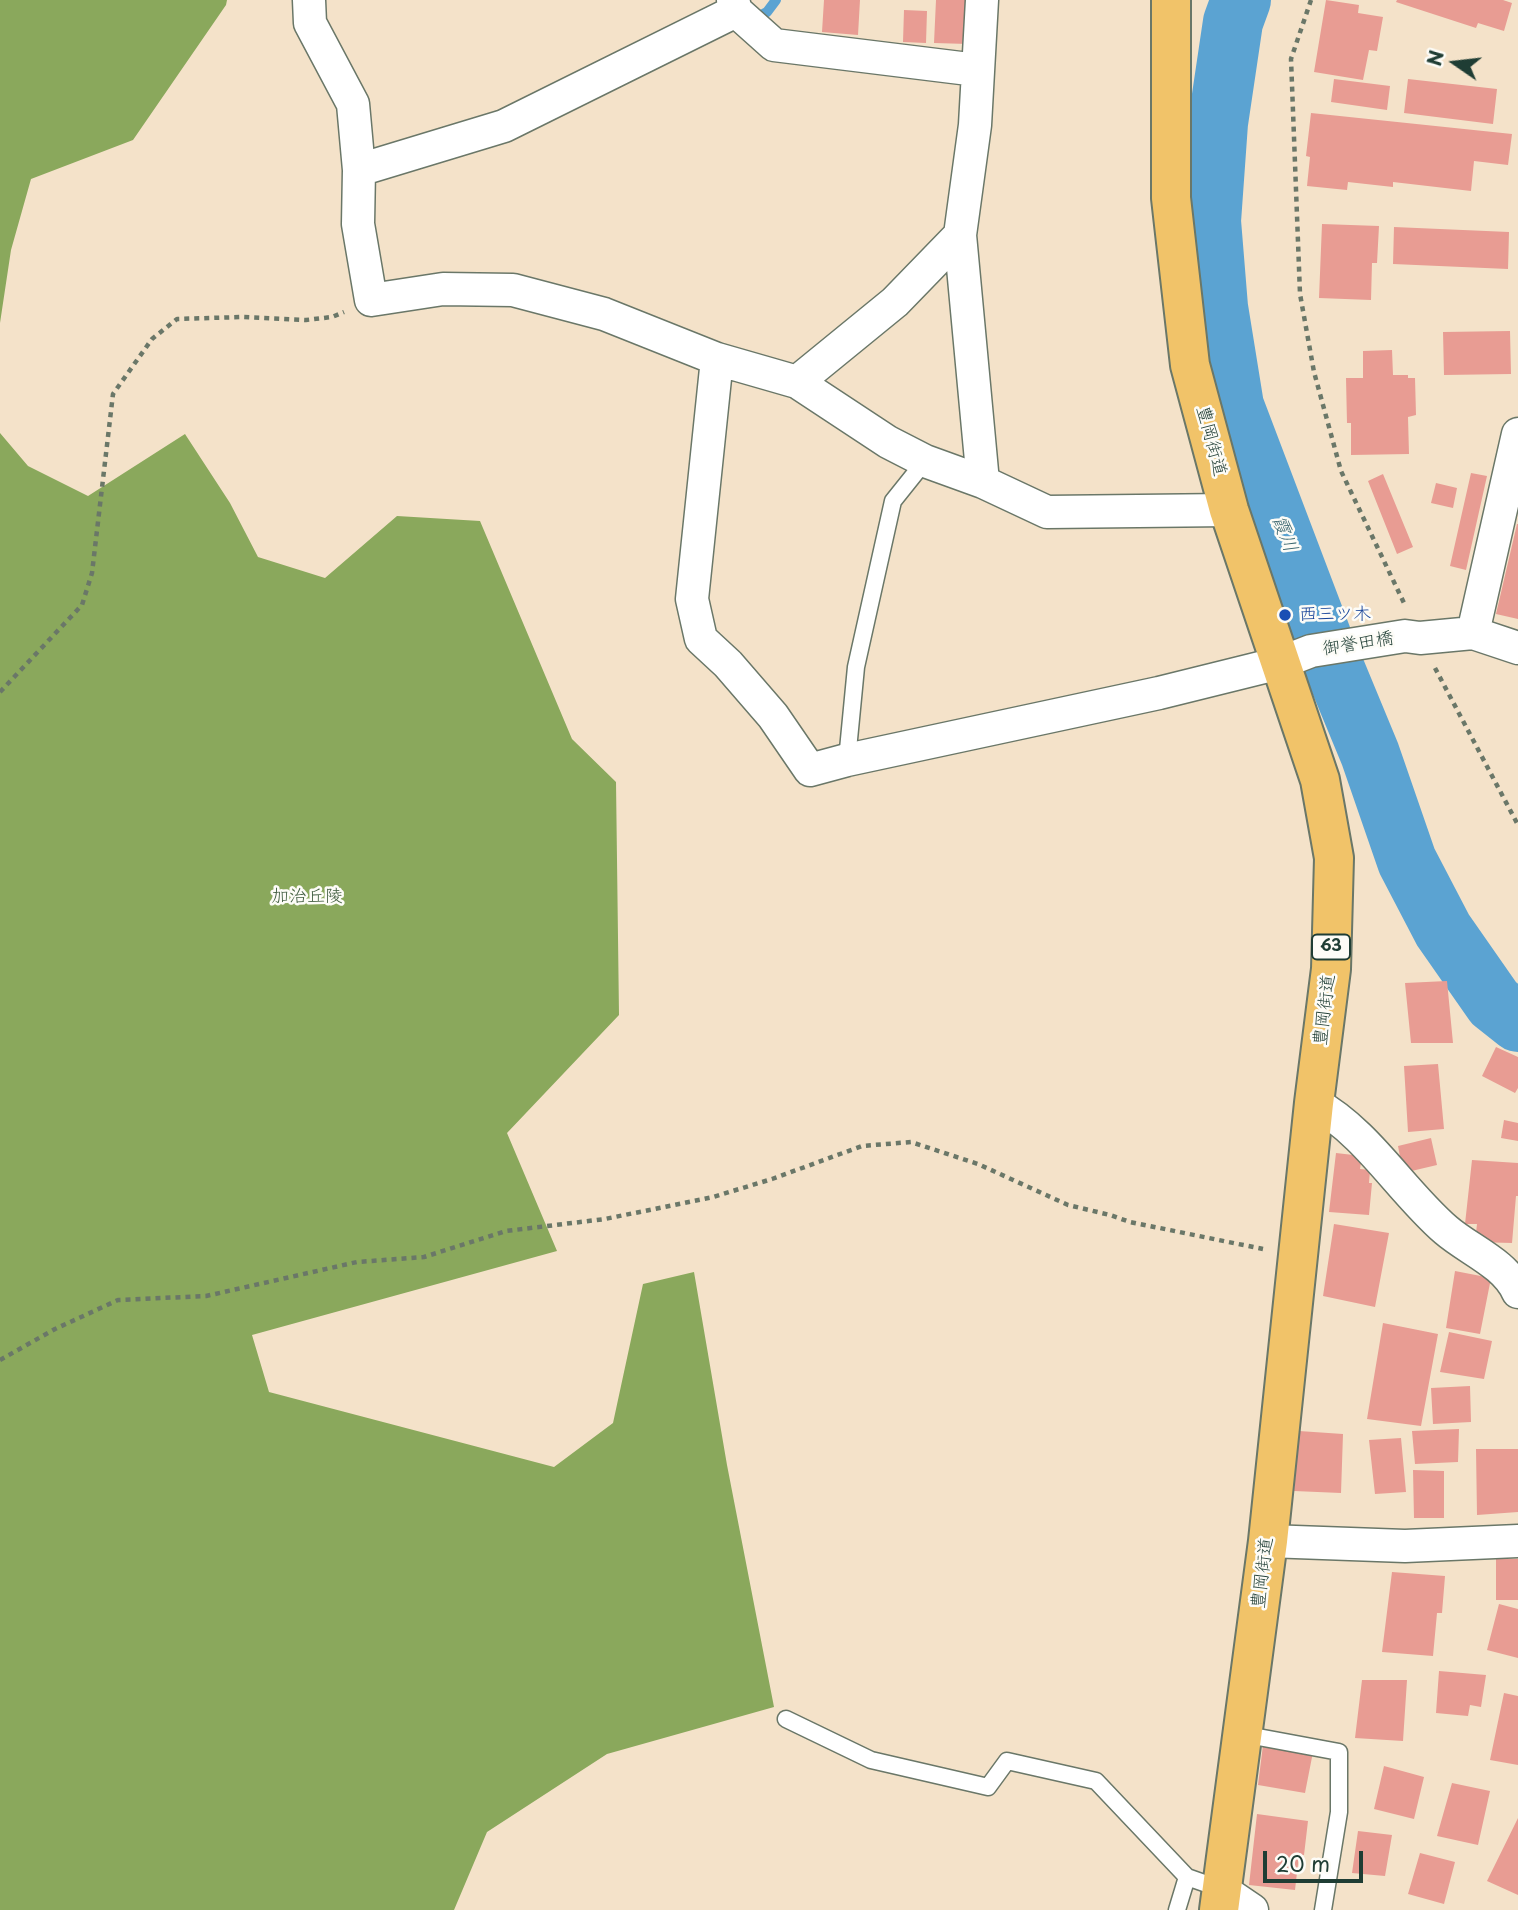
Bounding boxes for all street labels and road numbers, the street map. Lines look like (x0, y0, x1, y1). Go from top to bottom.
street label: 豊岡街道 (1191, 403, 1231, 479)
street label: 御誉田橋 (1321, 628, 1395, 660)
road number: 63 (1312, 934, 1350, 959)
street label: 豊岡街道 (1310, 973, 1340, 1047)
street label: 豊岡街道 (1248, 1536, 1278, 1610)

